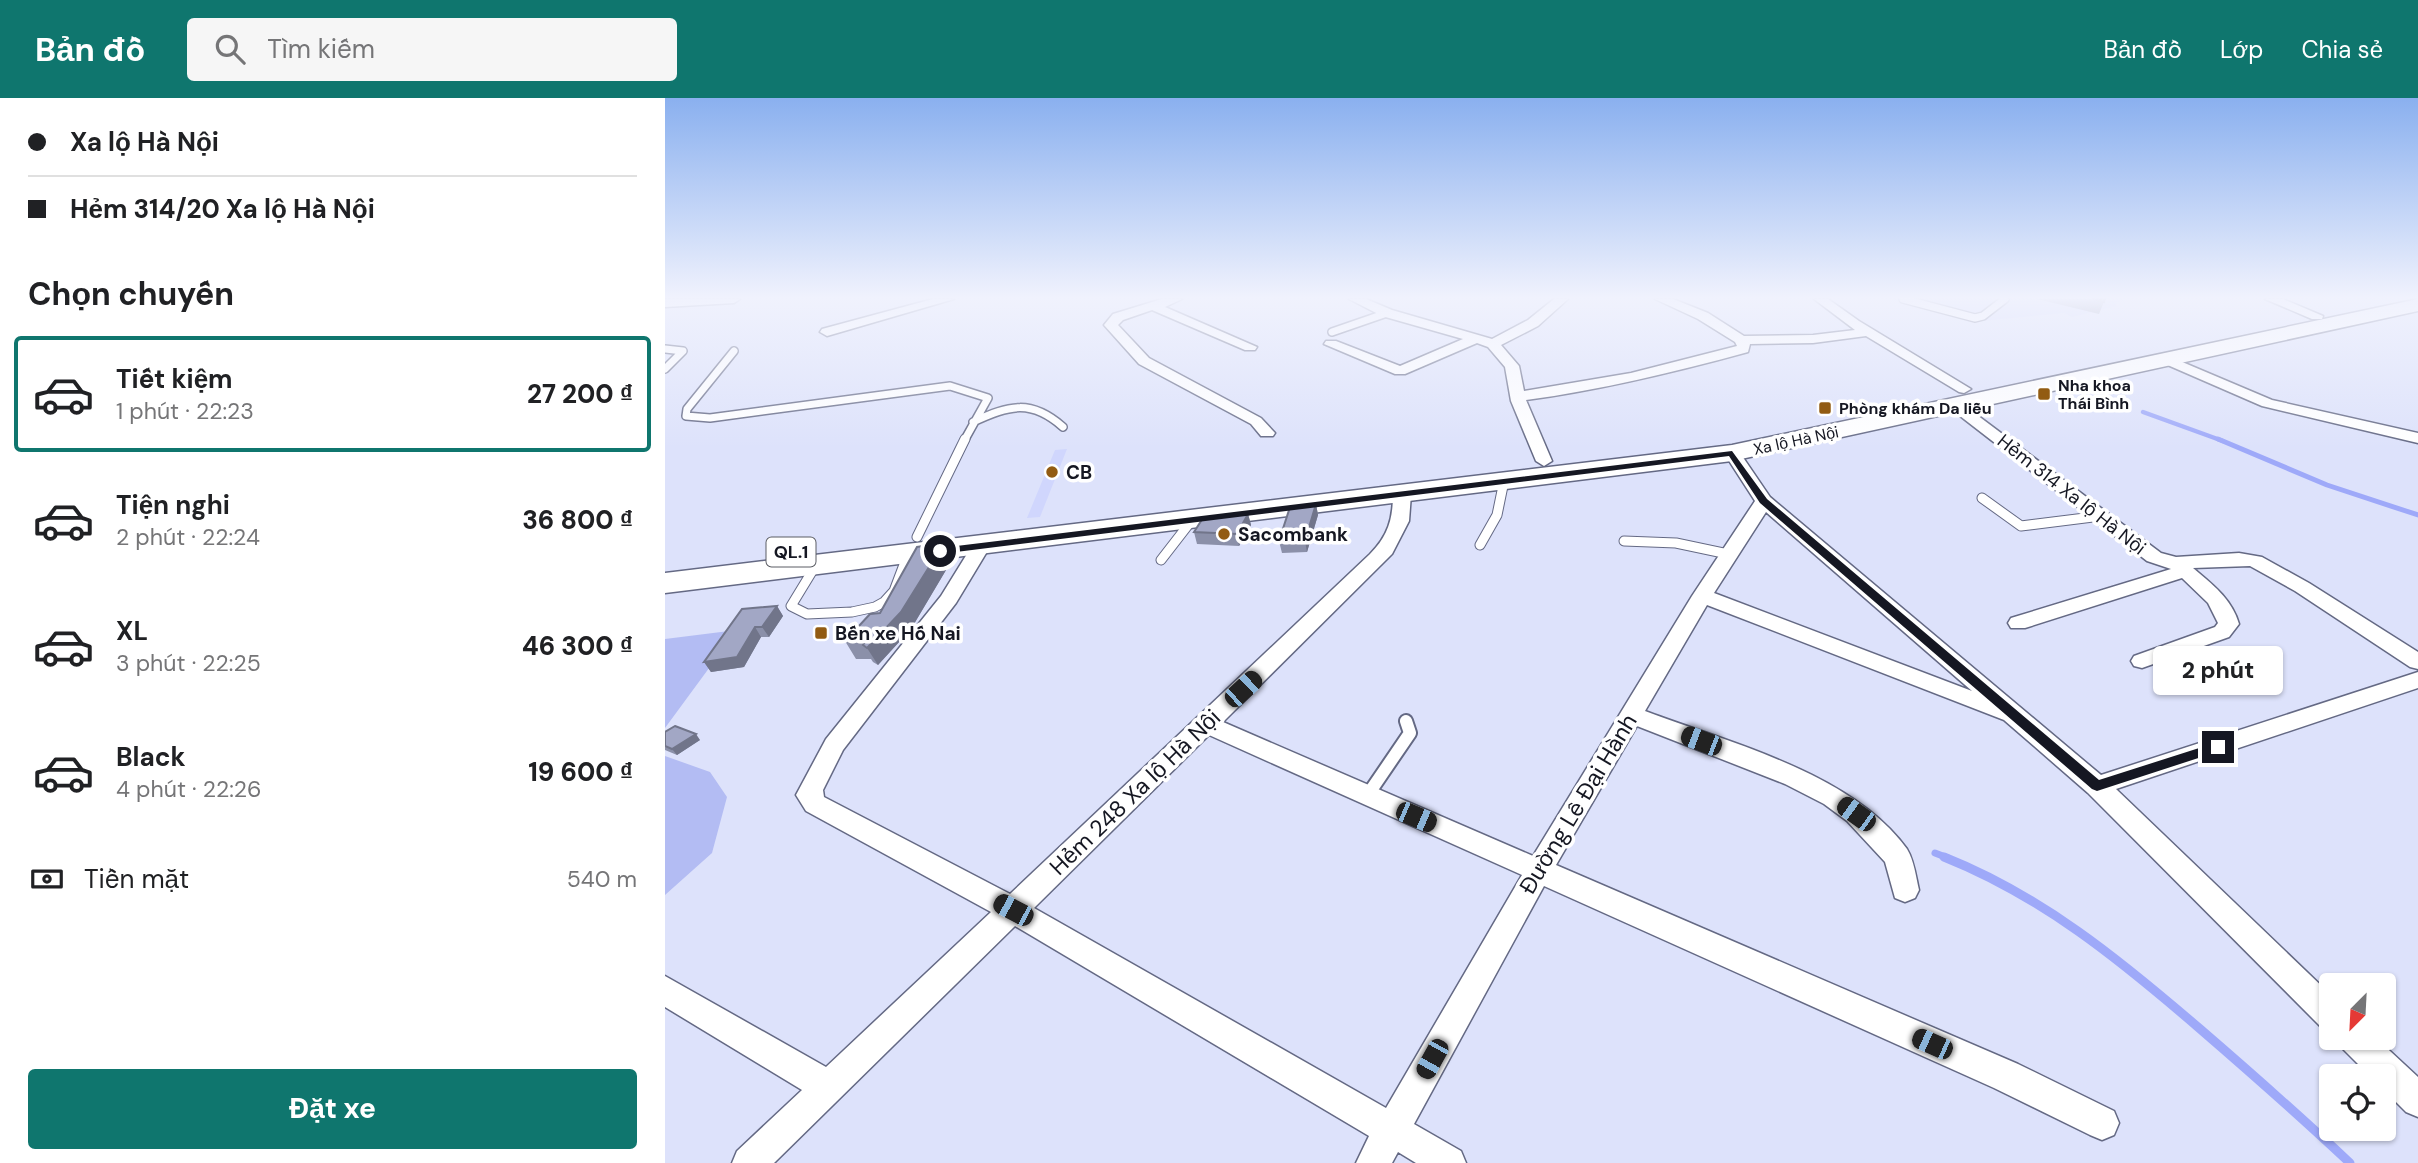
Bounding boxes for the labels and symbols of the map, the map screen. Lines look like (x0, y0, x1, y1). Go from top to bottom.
place label: Nha khoa Thái Bình (2058, 375, 2131, 414)
marker: Nha khoa Thái Bình (2036, 386, 2052, 402)
place label: Phòng khám Da liễu (1839, 398, 1992, 419)
marker: Phòng khám Da liễu (1817, 400, 1833, 416)
street label: Xa lộ Hà Nội (1752, 421, 1841, 460)
street label: Hẻm 314 Xa lộ Hà Nội (1992, 429, 2151, 560)
place label: CB (1066, 460, 1092, 485)
marker: CB (1044, 464, 1060, 480)
place label: Sacombank (1238, 522, 1348, 547)
marker: Sacombank (1216, 526, 1232, 542)
route start (924, 535, 956, 567)
road number: QL.1 (767, 538, 815, 566)
place label: Bến xe Hố Nai (835, 621, 961, 646)
marker: Bến xe Hố Nai (813, 625, 829, 641)
callout: 2 phút (2153, 646, 2283, 694)
car (1221, 667, 1266, 711)
street label: Hẻm 248 Xa lộ Hà Nội (1043, 703, 1227, 881)
street label: Đường Lê Đại Hành (1512, 708, 1644, 900)
car (1678, 724, 1725, 758)
route end (2202, 731, 2234, 763)
car (1833, 793, 1880, 835)
car (1393, 799, 1440, 835)
car (990, 891, 1037, 929)
north arrow (2319, 973, 2396, 1050)
car (1909, 1026, 1956, 1062)
car (1413, 1036, 1452, 1082)

